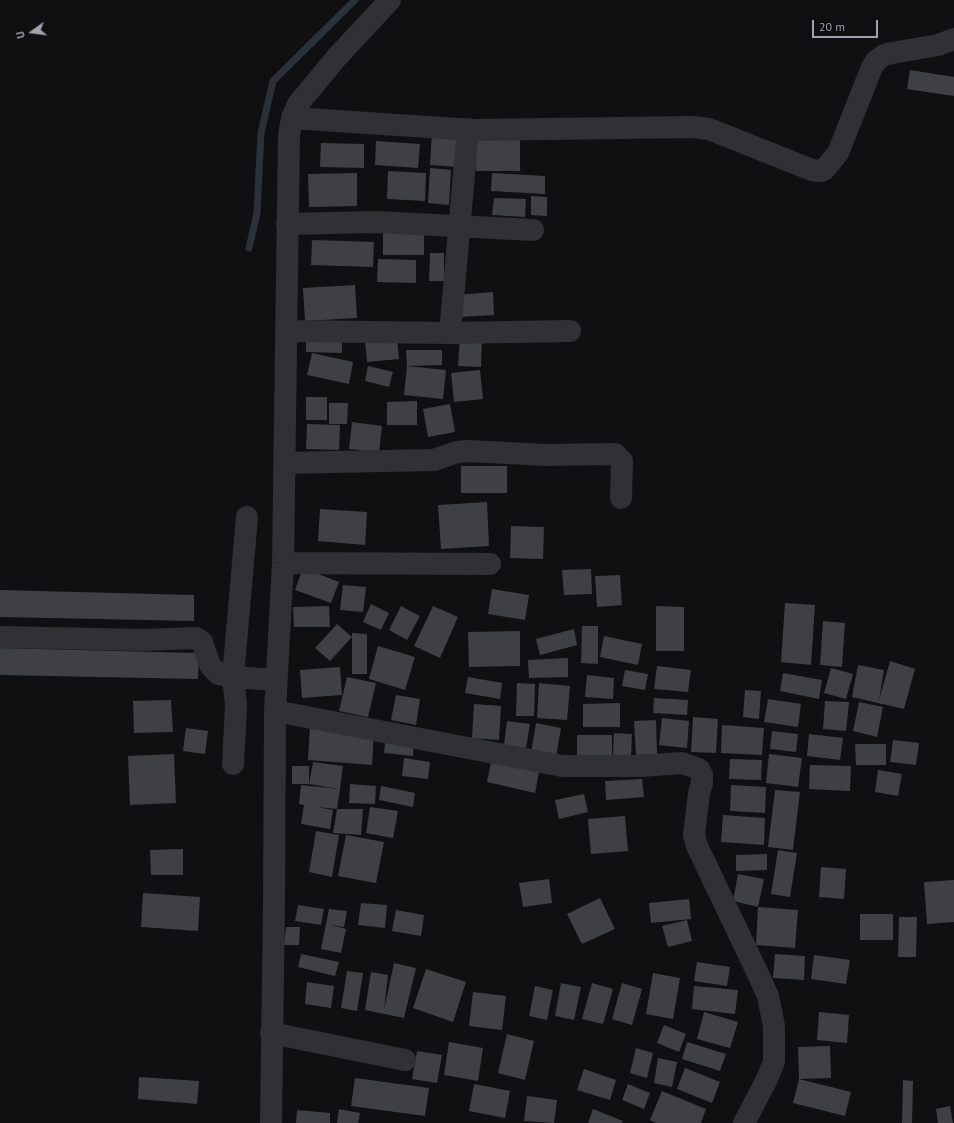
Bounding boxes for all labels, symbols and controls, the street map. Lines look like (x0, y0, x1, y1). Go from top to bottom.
north arrow (12, 12, 52, 52)
scale bar (814, 12, 880, 38)
text: 20 m (819, 19, 845, 34)
text: U (13, 30, 28, 40)

